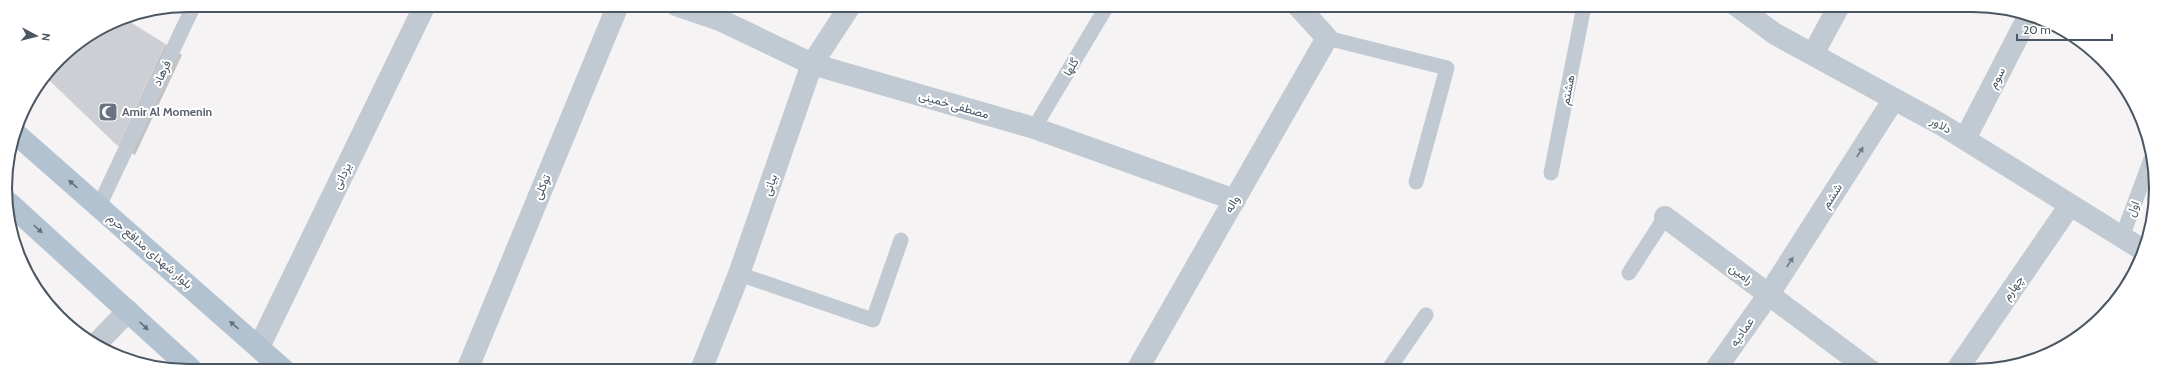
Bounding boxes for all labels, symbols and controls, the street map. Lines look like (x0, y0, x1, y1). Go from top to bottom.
north arrow (16, 16, 56, 56)
scale bar (2017, 16, 2112, 42)
text: 20 m (2023, 22, 2051, 37)
text: N (39, 33, 53, 42)
street label: گلها (1059, 55, 1083, 79)
street label: فرهاد (149, 58, 175, 88)
street label: سوم (1985, 65, 2009, 91)
street label: هشتم (1557, 74, 1579, 106)
street label: مصطفی خمینی (917, 87, 991, 123)
mosque icon: Amir Al Momenin (97, 101, 119, 123)
place label: Amir Al Momenin (122, 104, 212, 119)
street label: دلاور (1927, 112, 1955, 138)
one-way arrow (1856, 147, 1864, 157)
street label: یزدانی (329, 160, 355, 192)
street label: توکلی (530, 172, 555, 202)
street label: بیانی (759, 172, 781, 198)
one-way arrow (68, 179, 79, 188)
street label: ششم (1818, 180, 1846, 212)
street label: واله (1221, 192, 1243, 216)
street label: اول (2123, 199, 2143, 219)
street label: بلوار شهدای مدافع حرم (103, 210, 196, 293)
one-way arrow (33, 224, 43, 234)
one-way arrow (1786, 256, 1794, 267)
street label: رامین (1726, 260, 1756, 288)
street label: چهارم (1999, 272, 2027, 304)
street label: عمادیه (1726, 314, 1757, 349)
one-way arrow (229, 320, 240, 329)
one-way arrow (139, 321, 149, 331)

